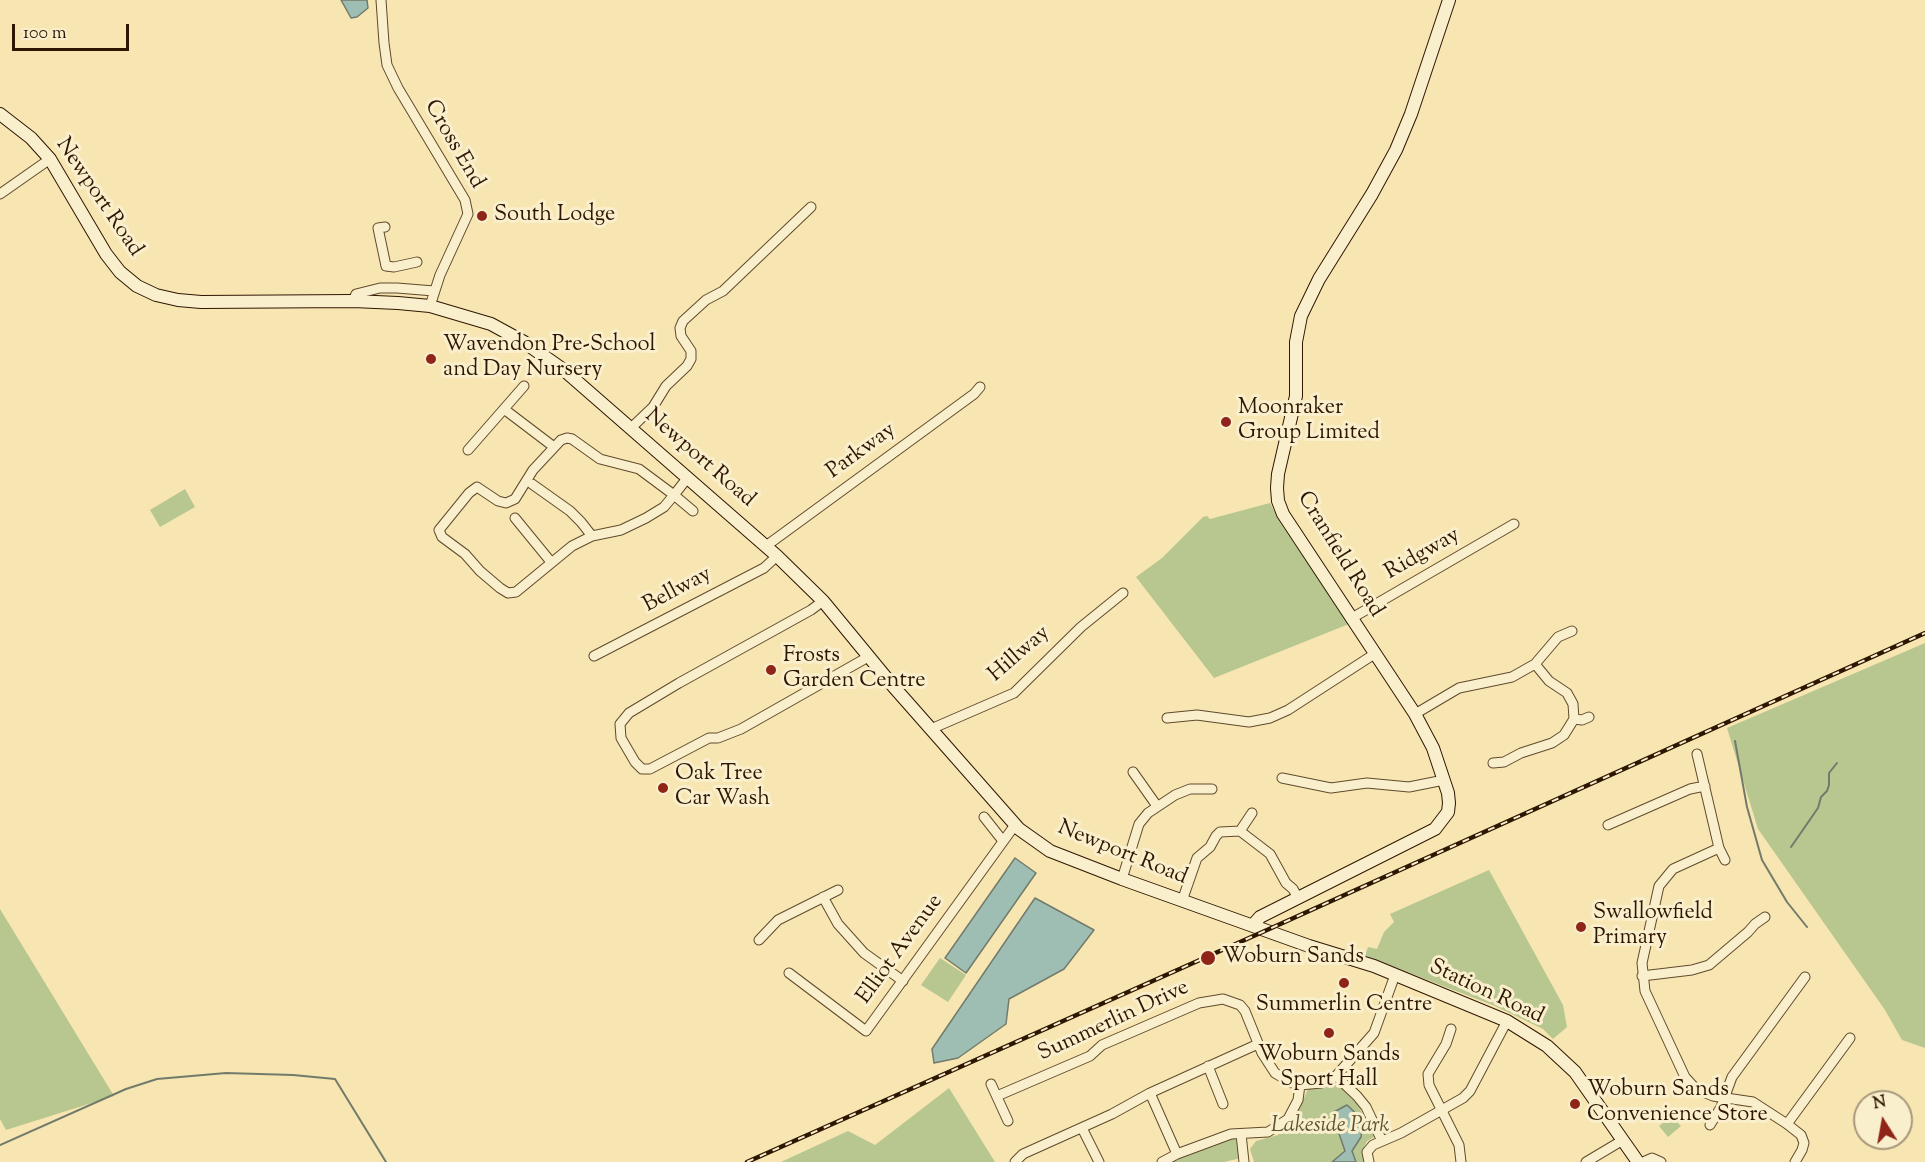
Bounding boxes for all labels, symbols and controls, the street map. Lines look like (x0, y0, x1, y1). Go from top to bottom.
scale bar (15, 12, 132, 50)
text: 100 m (23, 21, 67, 47)
street label: Cross End (417, 96, 489, 194)
street label: Newport Road (49, 134, 147, 262)
place label: South Lodge (494, 203, 615, 229)
marker: South Lodge (475, 209, 489, 223)
place label: Wavendon Pre-School and Day Nursery (443, 333, 656, 384)
marker: Wavendon Pre-School and Day Nursery (424, 352, 438, 366)
place label: Moonraker Group Limited (1238, 396, 1380, 448)
street label: Newport Road (638, 404, 760, 514)
marker: Moonraker Group Limited (1219, 415, 1233, 429)
street label: Parkway (822, 418, 902, 486)
street label: Cranfield Road (1290, 487, 1388, 623)
street label: Ridgway (1381, 523, 1465, 587)
street label: Bellway (639, 562, 717, 620)
street label: Hillway (984, 621, 1056, 689)
place label: Frosts Garden Centre (783, 644, 925, 696)
marker: Frosts Garden Centre (764, 663, 778, 677)
place label: Oak Tree Car Wash (675, 762, 770, 813)
marker: Oak Tree Car Wash (656, 781, 670, 795)
street label: Newport Road (1053, 816, 1191, 892)
street label: Elliot Avenue (852, 890, 950, 1010)
place label: Swallowfield Primary (1593, 901, 1713, 952)
marker: Swallowfield Primary (1574, 920, 1588, 934)
place label: Woburn Sands (1222, 945, 1364, 971)
marker: Woburn Sands (1199, 949, 1217, 967)
street label: Station Road (1425, 955, 1547, 1031)
street label: Summerlin Drive (1034, 976, 1194, 1068)
marker: Summerlin Centre (1337, 976, 1351, 990)
place label: Summerlin Centre (1256, 993, 1432, 1019)
marker: Woburn Sands Sport Hall (1322, 1026, 1336, 1040)
place label: Woburn Sands Sport Hall (1258, 1043, 1400, 1094)
place label: Woburn Sands Convenience Store (1587, 1078, 1768, 1130)
north arrow (1853, 1090, 1913, 1150)
text: N (1871, 1091, 1888, 1116)
marker: Woburn Sands Convenience Store (1568, 1097, 1582, 1111)
park label: Lakeside Park (1271, 1114, 1389, 1140)

